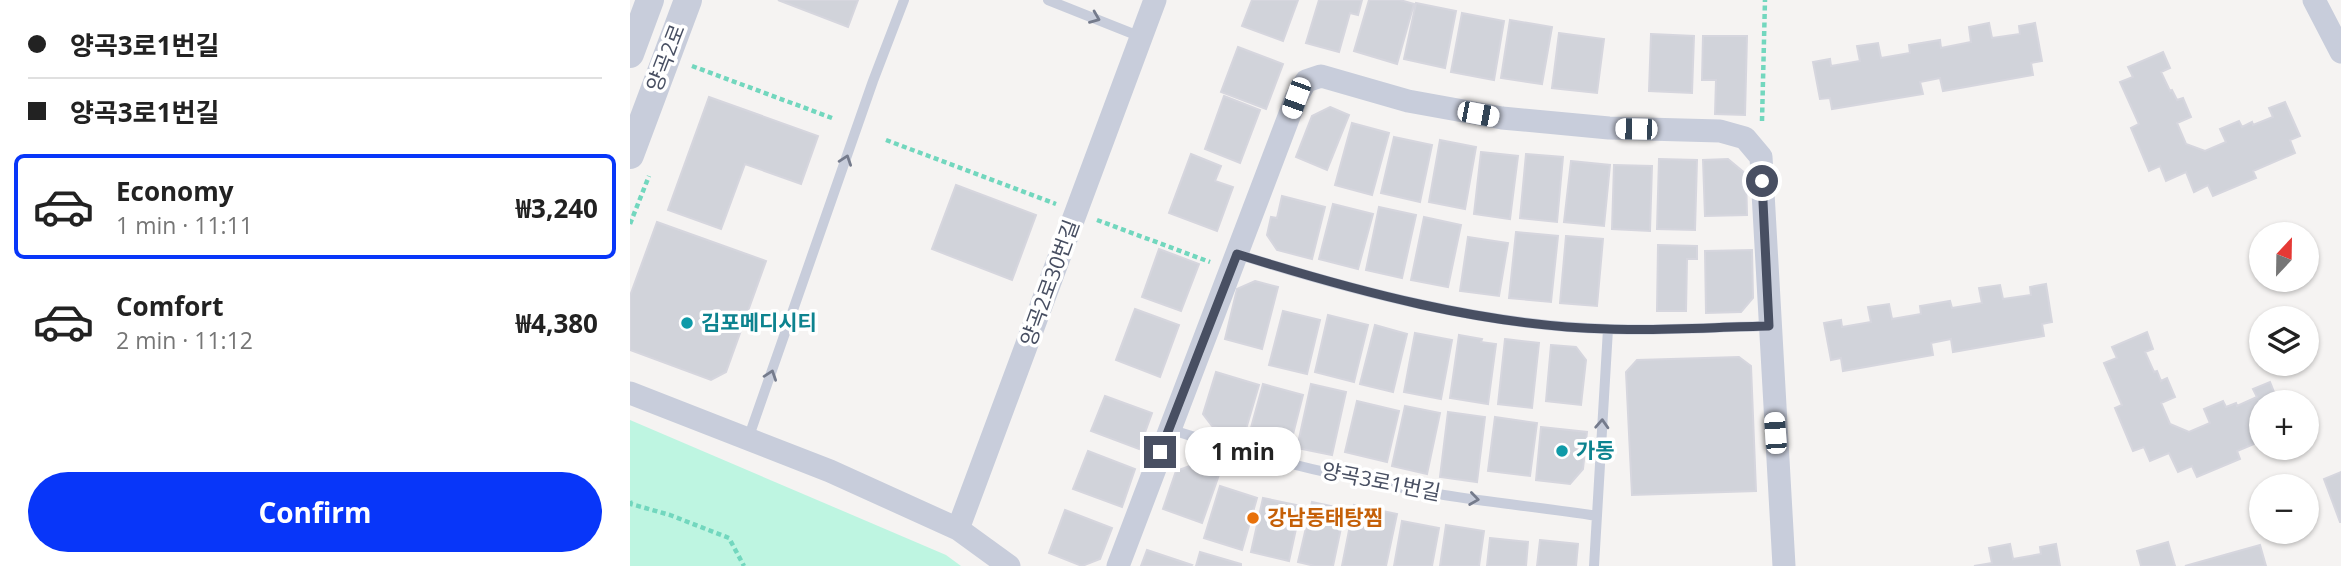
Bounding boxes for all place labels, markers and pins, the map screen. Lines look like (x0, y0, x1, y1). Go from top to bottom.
place label: 김포메디시티 (701, 308, 817, 336)
marker: 김포메디시티 (679, 315, 695, 331)
place label: 가동 (1576, 436, 1615, 464)
marker: 가동 (1554, 443, 1570, 459)
place label: 강남동태탕찜 (1267, 503, 1383, 531)
marker: 강남동태탕찜 (1245, 510, 1261, 526)

